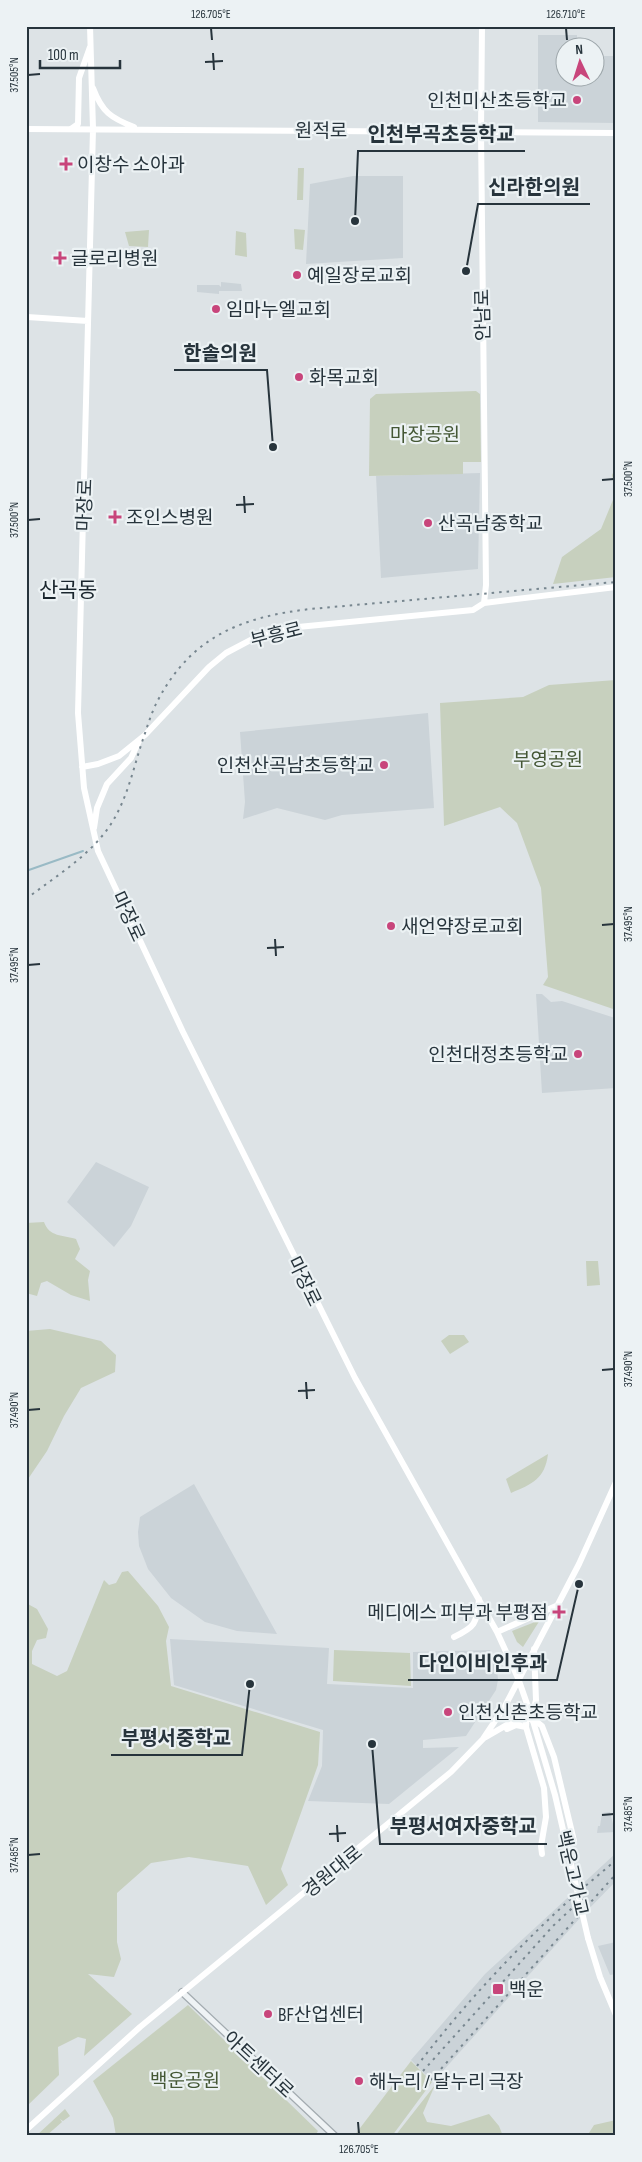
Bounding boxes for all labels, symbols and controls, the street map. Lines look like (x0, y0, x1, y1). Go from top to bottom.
text: 126.705°E (191, 7, 231, 22)
text: 126.710°E (546, 7, 586, 22)
scale bar (40, 38, 120, 70)
north arrow (554, 38, 604, 88)
text: N (575, 41, 583, 58)
text: 100 m (48, 46, 79, 65)
text: 37.505°N (7, 57, 22, 93)
place label: 인천미산초등학교 (427, 90, 567, 113)
marker: 인천미산초등학교 (571, 94, 583, 106)
callout: 인천부곡초등학교 (358, 116, 525, 151)
street label: 원적로 (295, 120, 347, 143)
text: 인천부곡초등학교 (367, 123, 515, 147)
place label: 이창수 소아과 (77, 154, 185, 177)
marker: 이창수 소아과 (59, 157, 73, 171)
callout: 신라한의원 (478, 169, 590, 204)
text: 신라한의원 (488, 176, 580, 200)
place label: 글로리병원 (71, 248, 158, 271)
marker: 글로리병원 (53, 251, 67, 265)
place label: 예일장로교회 (307, 265, 412, 288)
marker: 예일장로교회 (291, 269, 303, 281)
street label: 안남로 (472, 289, 495, 341)
place label: 임마누엘교회 (226, 299, 331, 322)
marker: 임마누엘교회 (210, 303, 222, 315)
callout: 한솔의원 (174, 335, 267, 370)
text: 한솔의원 (183, 342, 257, 366)
place label: 화목교회 (309, 367, 379, 390)
marker: 화목교회 (293, 371, 305, 383)
park label: 마장공원 (390, 424, 460, 447)
text: 37.500°N (621, 461, 636, 497)
street label: 마장로 (73, 478, 98, 532)
text: 37.500°N (7, 502, 22, 538)
place label: 조인스병원 (126, 507, 213, 530)
marker: 조인스병원 (108, 510, 122, 524)
place label: 산곡남중학교 (438, 513, 543, 536)
marker: 산곡남중학교 (422, 517, 434, 529)
district label: 산곡동 (39, 578, 97, 603)
street label: 부흥로 (248, 618, 305, 653)
park label: 부영공원 (513, 749, 583, 772)
place label: 인천산곡남초등학교 (217, 755, 374, 778)
marker: 인천산곡남초등학교 (378, 759, 390, 771)
street label: 마장로 (106, 888, 149, 945)
text: 37.495°N (621, 906, 636, 942)
place label: 새언약장로교회 (401, 916, 523, 939)
marker: 새언약장로교회 (385, 920, 397, 932)
text: 37.495°N (7, 947, 22, 983)
place label: 인천대정초등학교 (428, 1044, 568, 1067)
marker: 인천대정초등학교 (572, 1048, 584, 1060)
street label: 마장로 (282, 1253, 325, 1310)
text: 37.490°N (621, 1351, 636, 1387)
text: 37.490°N (7, 1392, 22, 1428)
place label: 메디에스 피부과 부평점 (367, 1602, 548, 1625)
marker: 메디에스 피부과 부평점 (552, 1605, 566, 1619)
callout: 다인이비인후과 (408, 1645, 557, 1680)
text: 다인이비인후과 (419, 1652, 547, 1676)
place label: 인천신촌초등학교 (458, 1702, 598, 1725)
marker: 인천신촌초등학교 (442, 1706, 454, 1718)
callout: 부평서중학교 (111, 1720, 242, 1755)
text: 부평서중학교 (121, 1727, 231, 1751)
text: 37.485°N (621, 1796, 636, 1832)
callout: 부평서여자중학교 (380, 1809, 547, 1844)
text: 부평서여자중학교 (389, 1815, 537, 1839)
street label: 백운고가교 (551, 1828, 593, 1919)
text: 37.485°N (7, 1837, 22, 1873)
street label: 경원대로 (299, 1841, 367, 1903)
place label: 백운 (509, 1979, 544, 2002)
marker: 백운 (491, 1982, 505, 1996)
place label: BF산업센터 (278, 2004, 364, 2027)
marker: BF산업센터 (262, 2008, 274, 2020)
street label: 아트센터로 (218, 2027, 298, 2103)
park label: 백운공원 (150, 2070, 220, 2093)
place label: 해누리 / 달누리 극장 (369, 2071, 523, 2094)
marker: 해누리 / 달누리 극장 (353, 2075, 365, 2087)
text: 126.705°E (339, 2142, 379, 2157)

